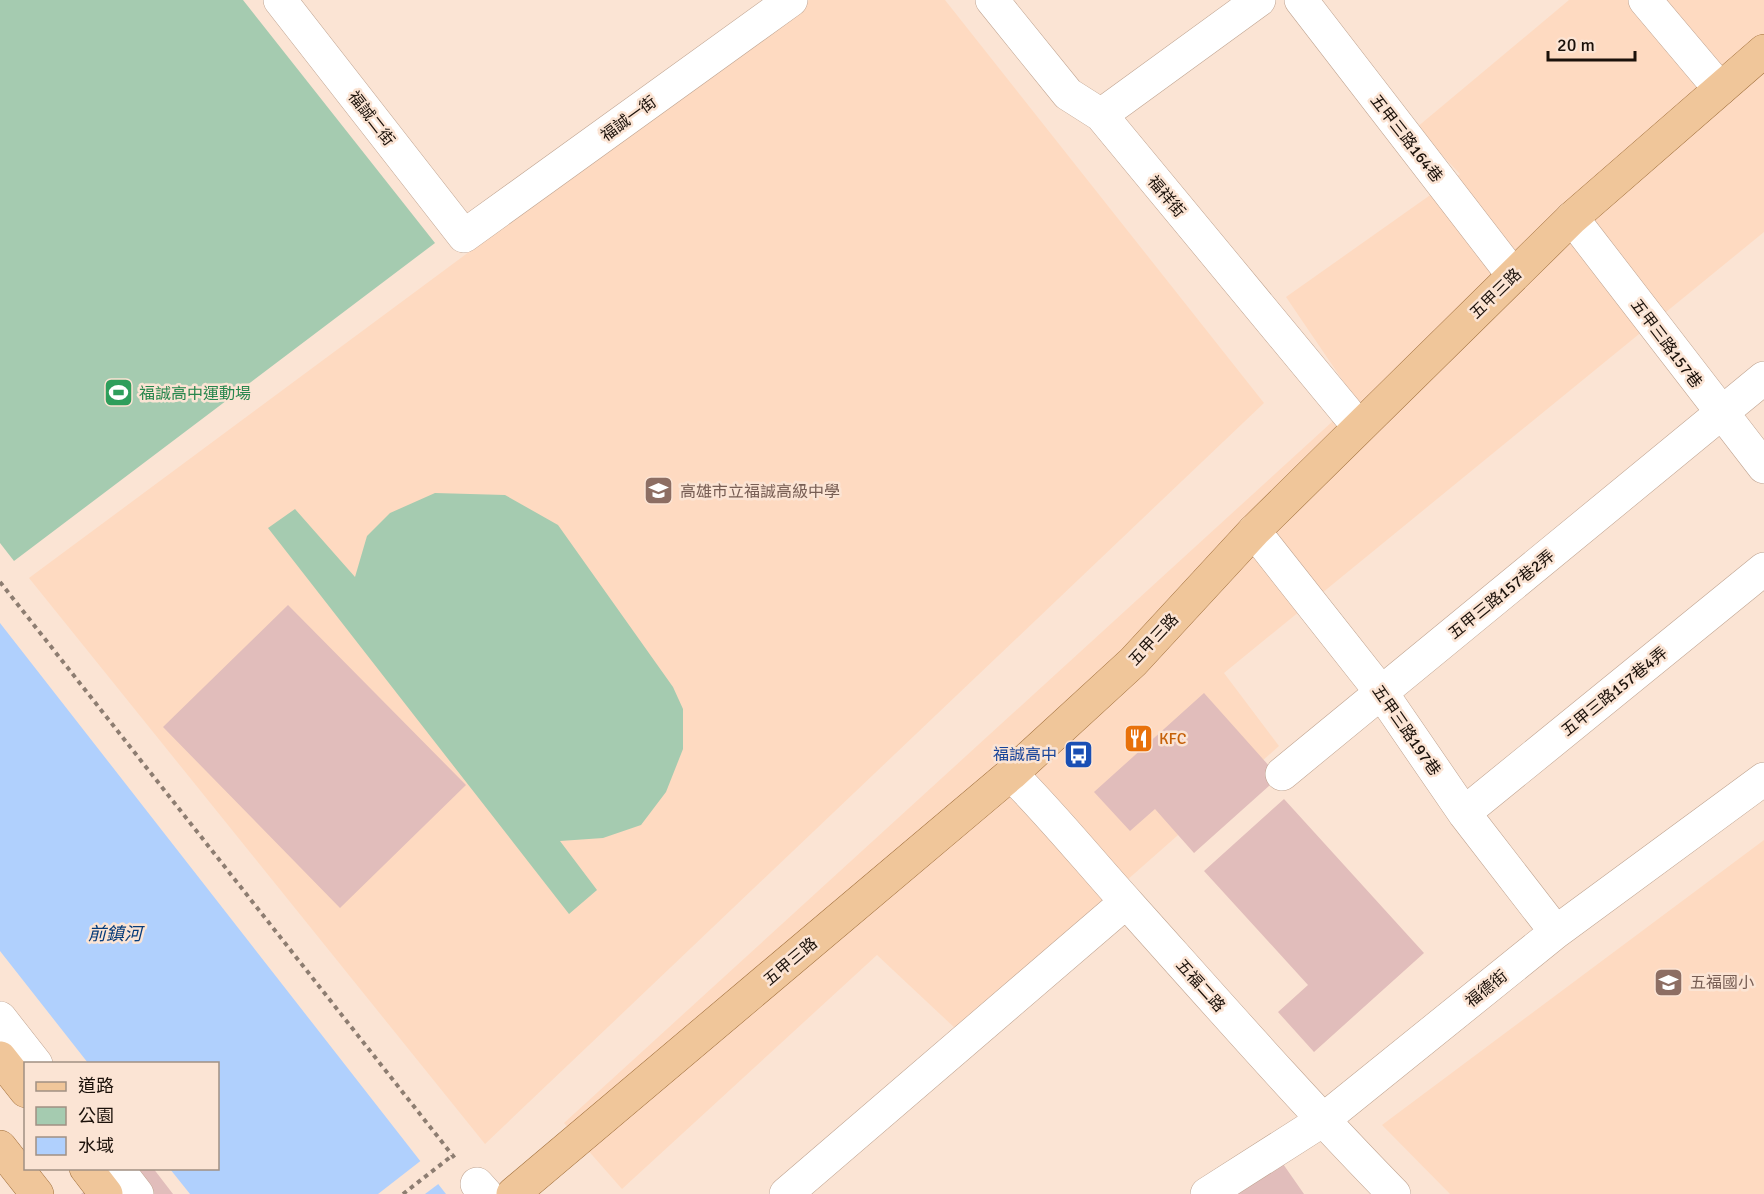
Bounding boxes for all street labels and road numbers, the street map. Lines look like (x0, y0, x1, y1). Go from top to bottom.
street label: 福誠二街 (344, 87, 399, 150)
street label: 五甲三路164巷 (1366, 91, 1447, 187)
street label: 福誠一街 (597, 92, 660, 146)
street label: 福祥街 (1143, 172, 1189, 221)
street label: 五甲三路 (1466, 264, 1526, 323)
street label: 五甲三路157巷 (1626, 295, 1706, 392)
street label: 五甲三路157巷2弄 (1445, 546, 1559, 644)
street label: 五甲三路 (1125, 609, 1183, 670)
street label: 五甲三路157巷4弄 (1558, 643, 1672, 741)
street label: 五甲三路197巷 (1368, 681, 1445, 780)
street label: 五甲三路 (760, 934, 822, 990)
street label: 五福二路 (1171, 955, 1229, 1016)
street label: 福德街 (1462, 966, 1512, 1012)

